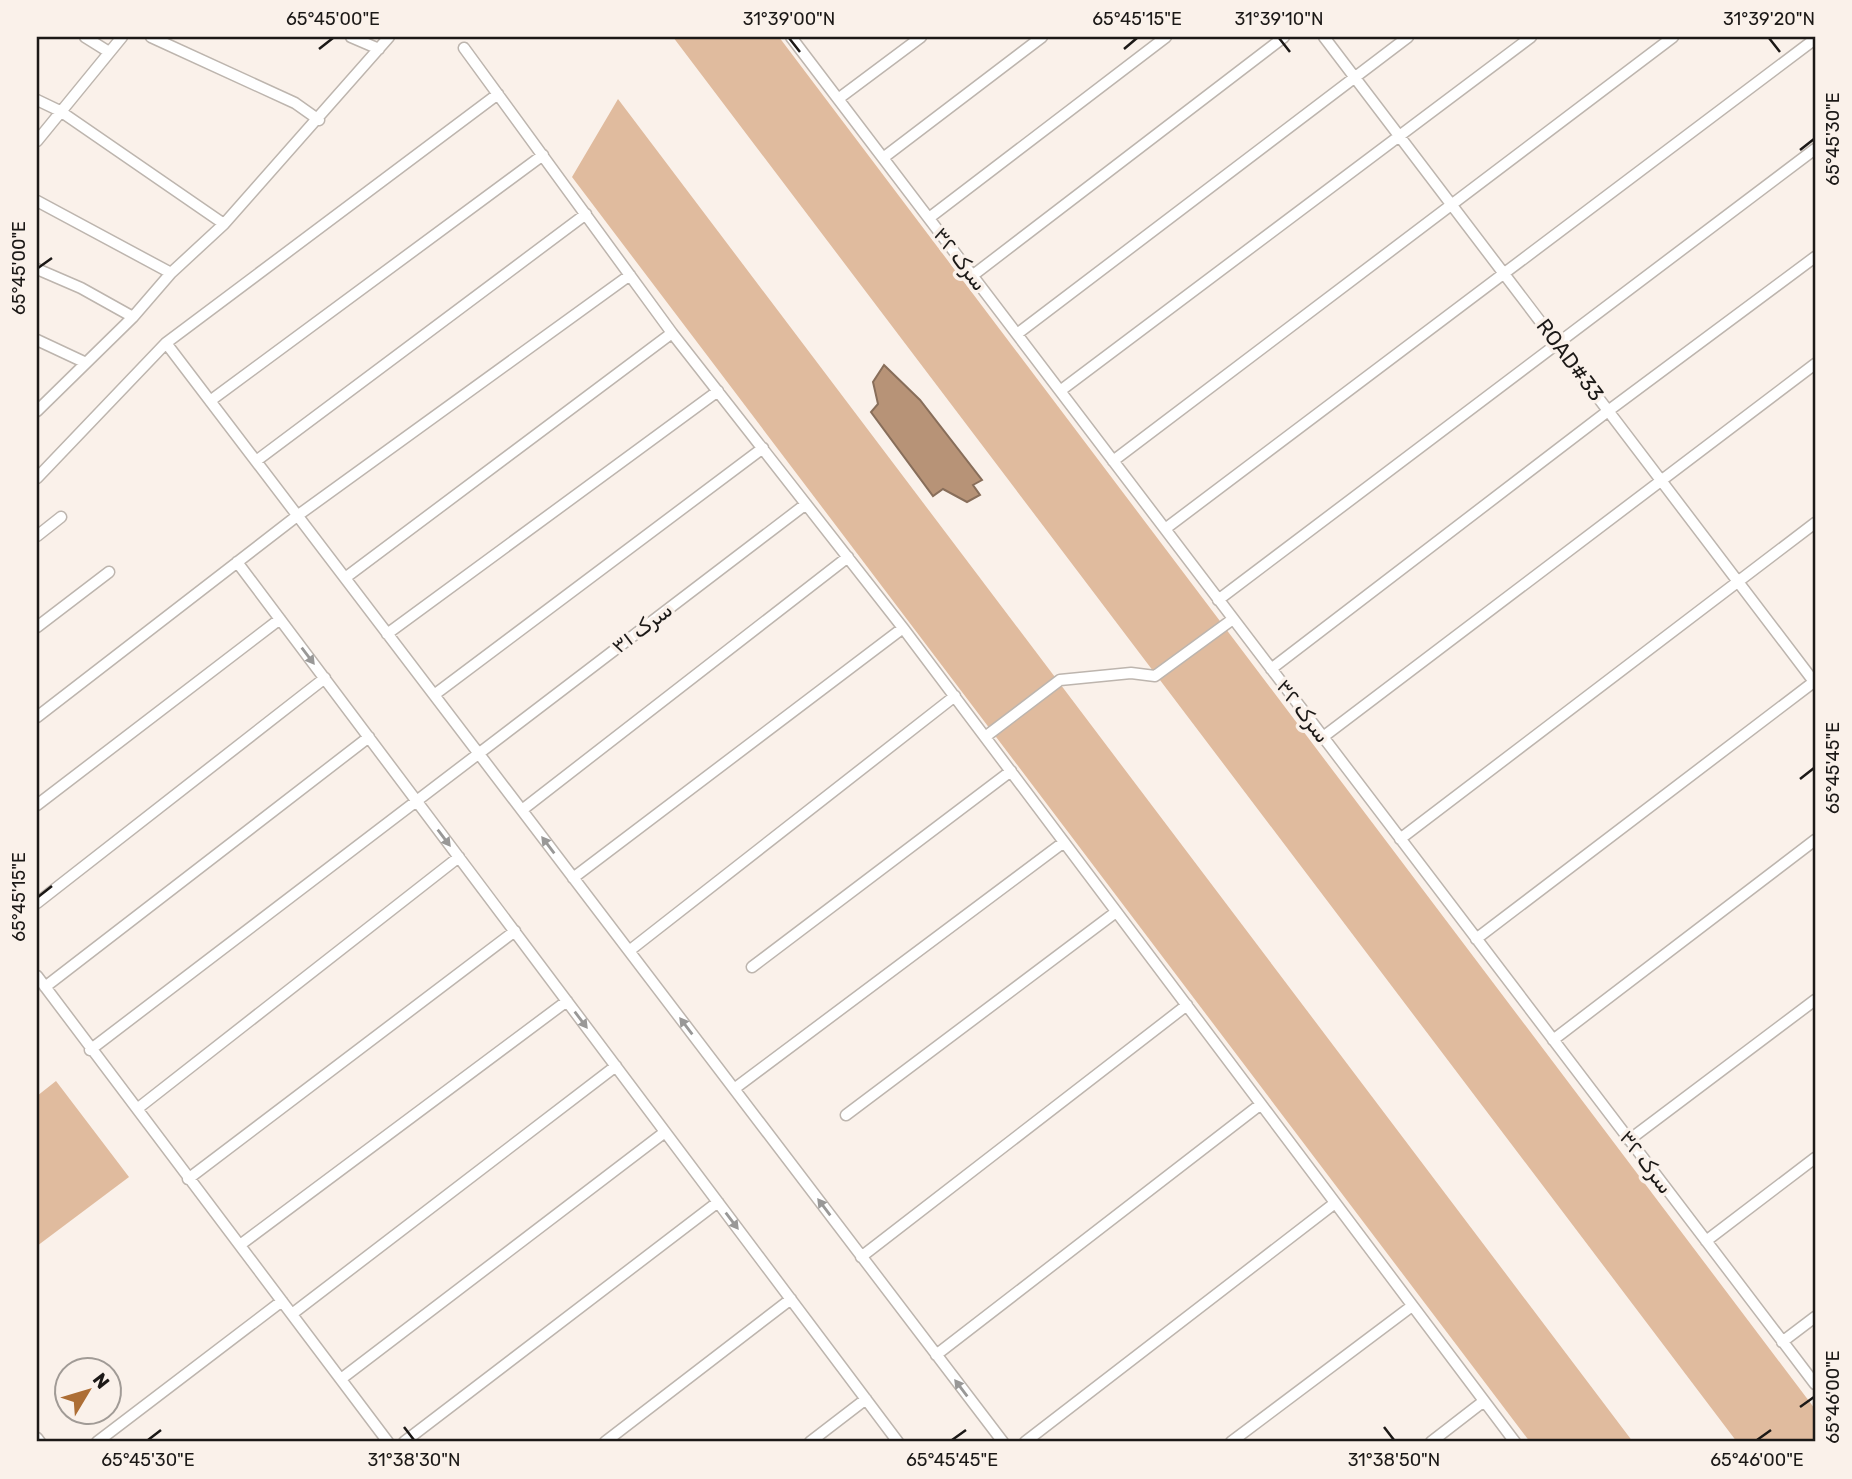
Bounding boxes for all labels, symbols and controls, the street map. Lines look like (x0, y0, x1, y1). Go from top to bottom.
text: 65°45'00"E (286, 8, 380, 30)
text: 31°39'00"N (743, 8, 835, 30)
text: 65°45'15"E (1092, 8, 1182, 30)
text: 31°39'10"N (1235, 8, 1323, 30)
text: 31°39'20"N (1723, 8, 1815, 30)
text: 65°45'30"E (1822, 92, 1844, 186)
text: 65°45'00"E (8, 221, 30, 315)
street label: سرک ۳۲ (928, 222, 992, 295)
street label: ROAD#33 (1531, 314, 1609, 406)
street label: سرک ۳۱ (607, 597, 677, 658)
one-way arrow (301, 647, 315, 665)
street label: سرک ۳۲ (1271, 674, 1335, 747)
text: 65°45'45"E (1822, 722, 1844, 814)
one-way arrow (437, 828, 452, 846)
one-way arrow (541, 836, 555, 854)
text: 65°45'15"E (8, 852, 30, 942)
one-way arrow (574, 1010, 588, 1029)
one-way arrow (679, 1017, 693, 1035)
street label: سرک ۳۲ (1614, 1125, 1678, 1198)
one-way arrow (817, 1198, 831, 1216)
one-way arrow (725, 1212, 739, 1230)
text: 65°46'00"E (1822, 1350, 1844, 1444)
north arrow (52, 1356, 122, 1426)
text: N (88, 1368, 114, 1393)
one-way arrow (955, 1379, 969, 1397)
text: 65°45'30"E (101, 1449, 195, 1471)
text: 31°38'30"N (368, 1449, 460, 1471)
text: 65°45'45"E (906, 1449, 998, 1471)
text: 31°38'50"N (1348, 1449, 1440, 1471)
text: 65°46'00"E (1710, 1449, 1804, 1471)

